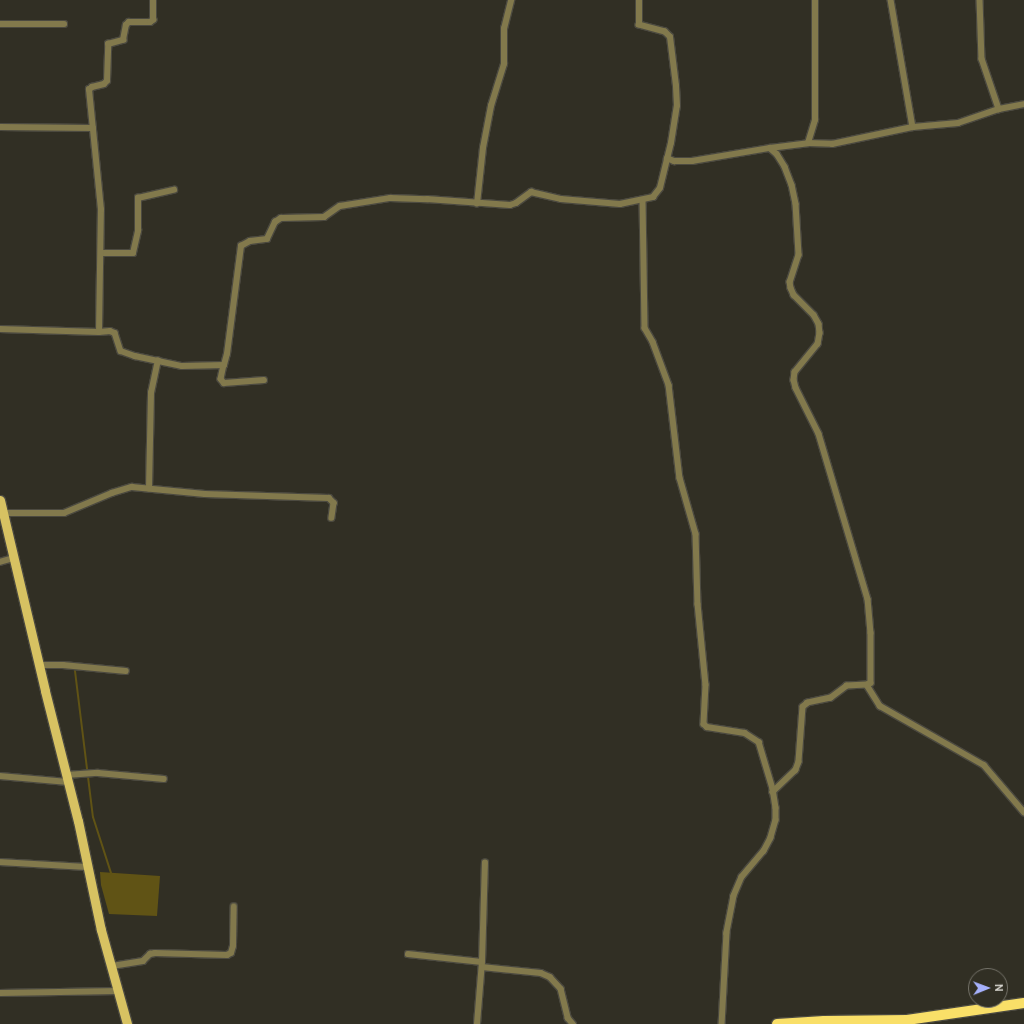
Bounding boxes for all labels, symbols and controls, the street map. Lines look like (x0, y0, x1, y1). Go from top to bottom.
north arrow (968, 968, 1008, 1008)
text: N (992, 984, 1006, 992)

